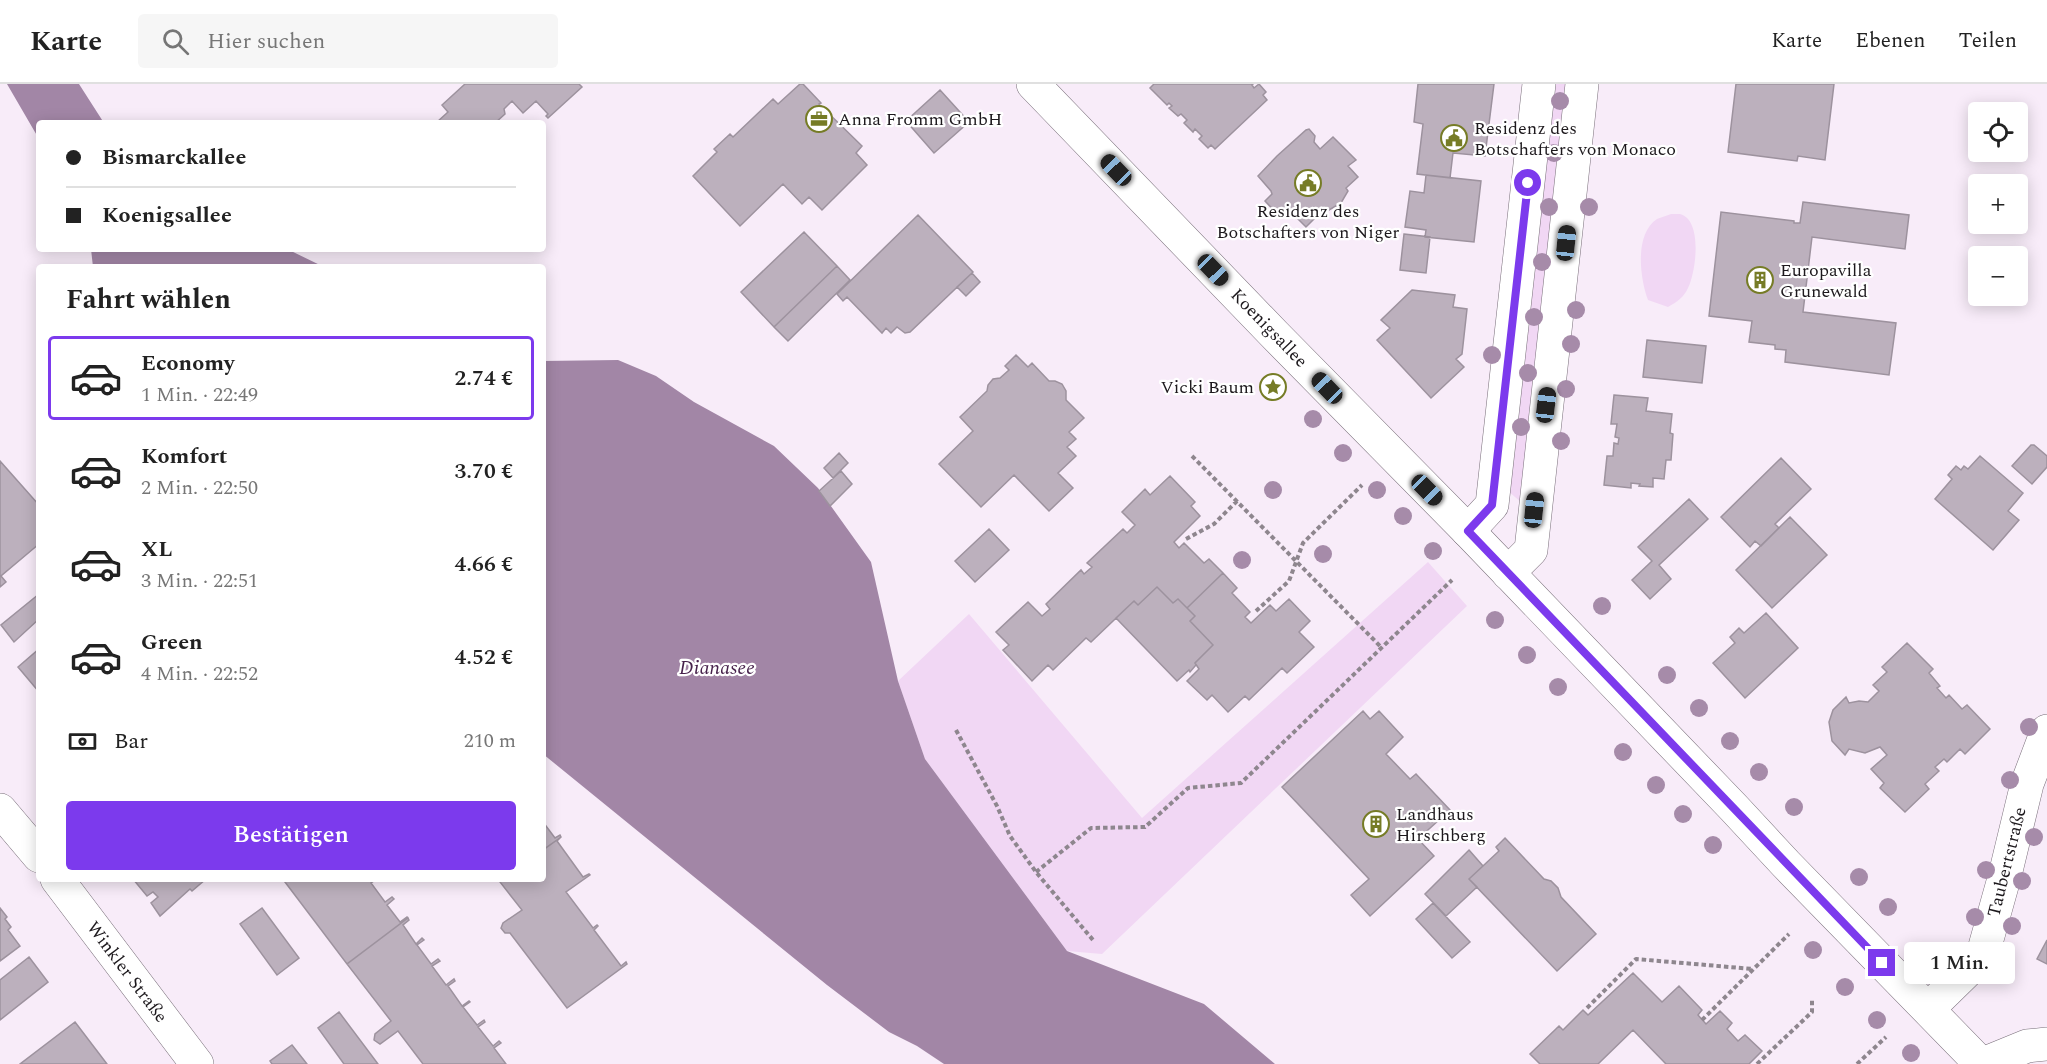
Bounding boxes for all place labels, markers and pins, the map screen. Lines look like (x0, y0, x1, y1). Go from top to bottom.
office icon: Anna Fromm GmbH (804, 104, 834, 134)
place label: Anna Fromm GmbH (838, 106, 1002, 133)
place label: Residenz des Botschafters von Monaco (1474, 115, 1676, 163)
public building icon: Residenz des Botschafters von Monaco (1439, 123, 1469, 153)
public building icon: Residenz des Botschafters von Niger (1293, 168, 1323, 198)
place label: Residenz des Botschafters von Niger (1216, 198, 1400, 246)
place label: Europavilla Grunewald (1780, 257, 1872, 305)
building icon: Europavilla Grunewald (1745, 265, 1775, 295)
place icon: Vicki Baum (1258, 372, 1288, 402)
place label: Vicki Baum (1160, 374, 1254, 401)
place label: Landhaus Hirschberg (1396, 801, 1486, 849)
building icon: Landhaus Hirschberg (1361, 809, 1391, 839)

